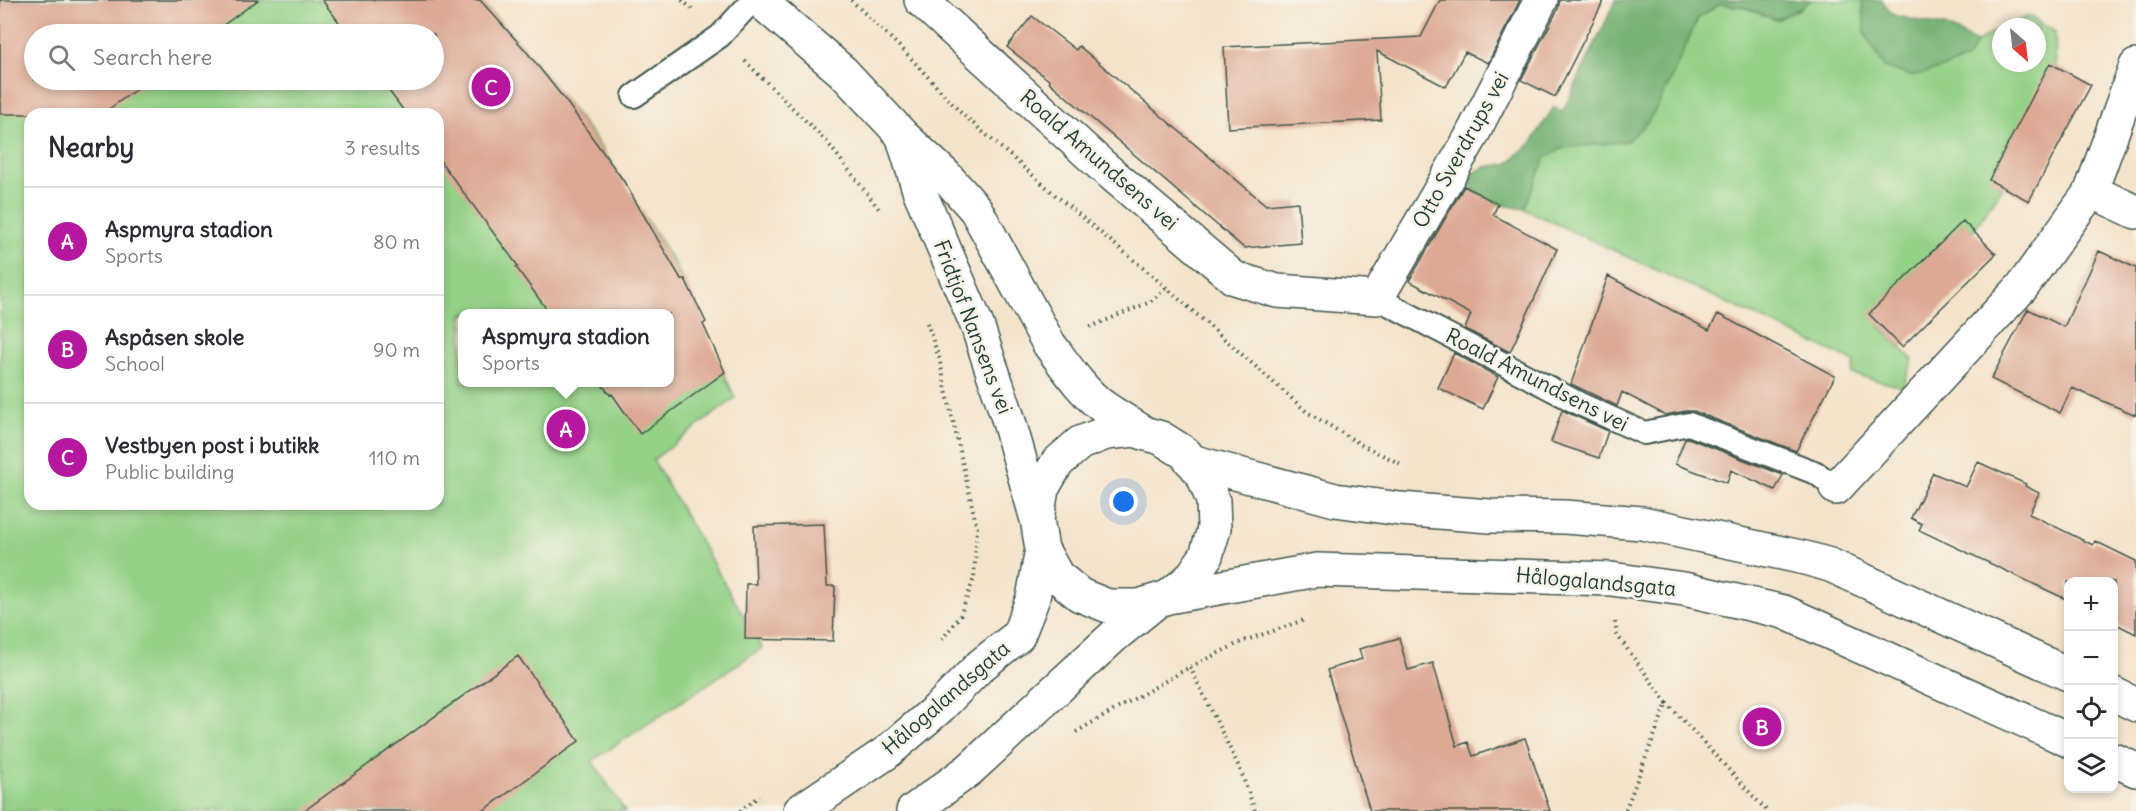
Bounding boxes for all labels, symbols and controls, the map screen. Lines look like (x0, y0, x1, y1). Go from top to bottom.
north arrow (1992, 18, 2046, 72)
search box (24, 24, 444, 90)
icon: search (45, 41, 78, 74)
text: Search here (93, 43, 212, 71)
pin: C (472, 64, 510, 110)
street label: Otto Sverdrups vei (1406, 67, 1515, 233)
street label: Roald Amundsens vei (1014, 83, 1184, 236)
text: Nearby (48, 131, 134, 164)
text: 3 results (344, 135, 420, 160)
text: Aspmyra stadion (105, 215, 273, 243)
text: A (61, 229, 74, 254)
text: 80 m (373, 229, 420, 254)
street label: Fridtjof Nansens vei (928, 236, 1019, 418)
text: Sports (105, 243, 163, 268)
popup (458, 309, 674, 387)
text: Aspmyra stadion (482, 322, 650, 350)
street label: Roald Amundsens vei (1441, 322, 1633, 437)
text: Aspåsen skole (105, 323, 244, 351)
text: B (61, 337, 74, 362)
text: 90 m (373, 337, 420, 362)
text: Sports (482, 350, 540, 375)
text: School (105, 351, 165, 376)
pin: A (546, 406, 586, 452)
text: Vestbyen post i butikk (105, 431, 319, 459)
text: C (61, 445, 74, 470)
text: 110 m (369, 445, 420, 470)
text: Public building (105, 459, 234, 484)
your location (1109, 487, 1138, 516)
street label: Hålogalandsgata (1515, 561, 1677, 602)
map controls (2064, 577, 2118, 793)
button: + (2064, 577, 2118, 631)
button: − (2064, 631, 2118, 685)
street label: Hålogalandsgata (876, 635, 1015, 761)
button: locate (2064, 685, 2118, 739)
pin: B (1742, 704, 1782, 750)
button: layers (2064, 739, 2118, 793)

